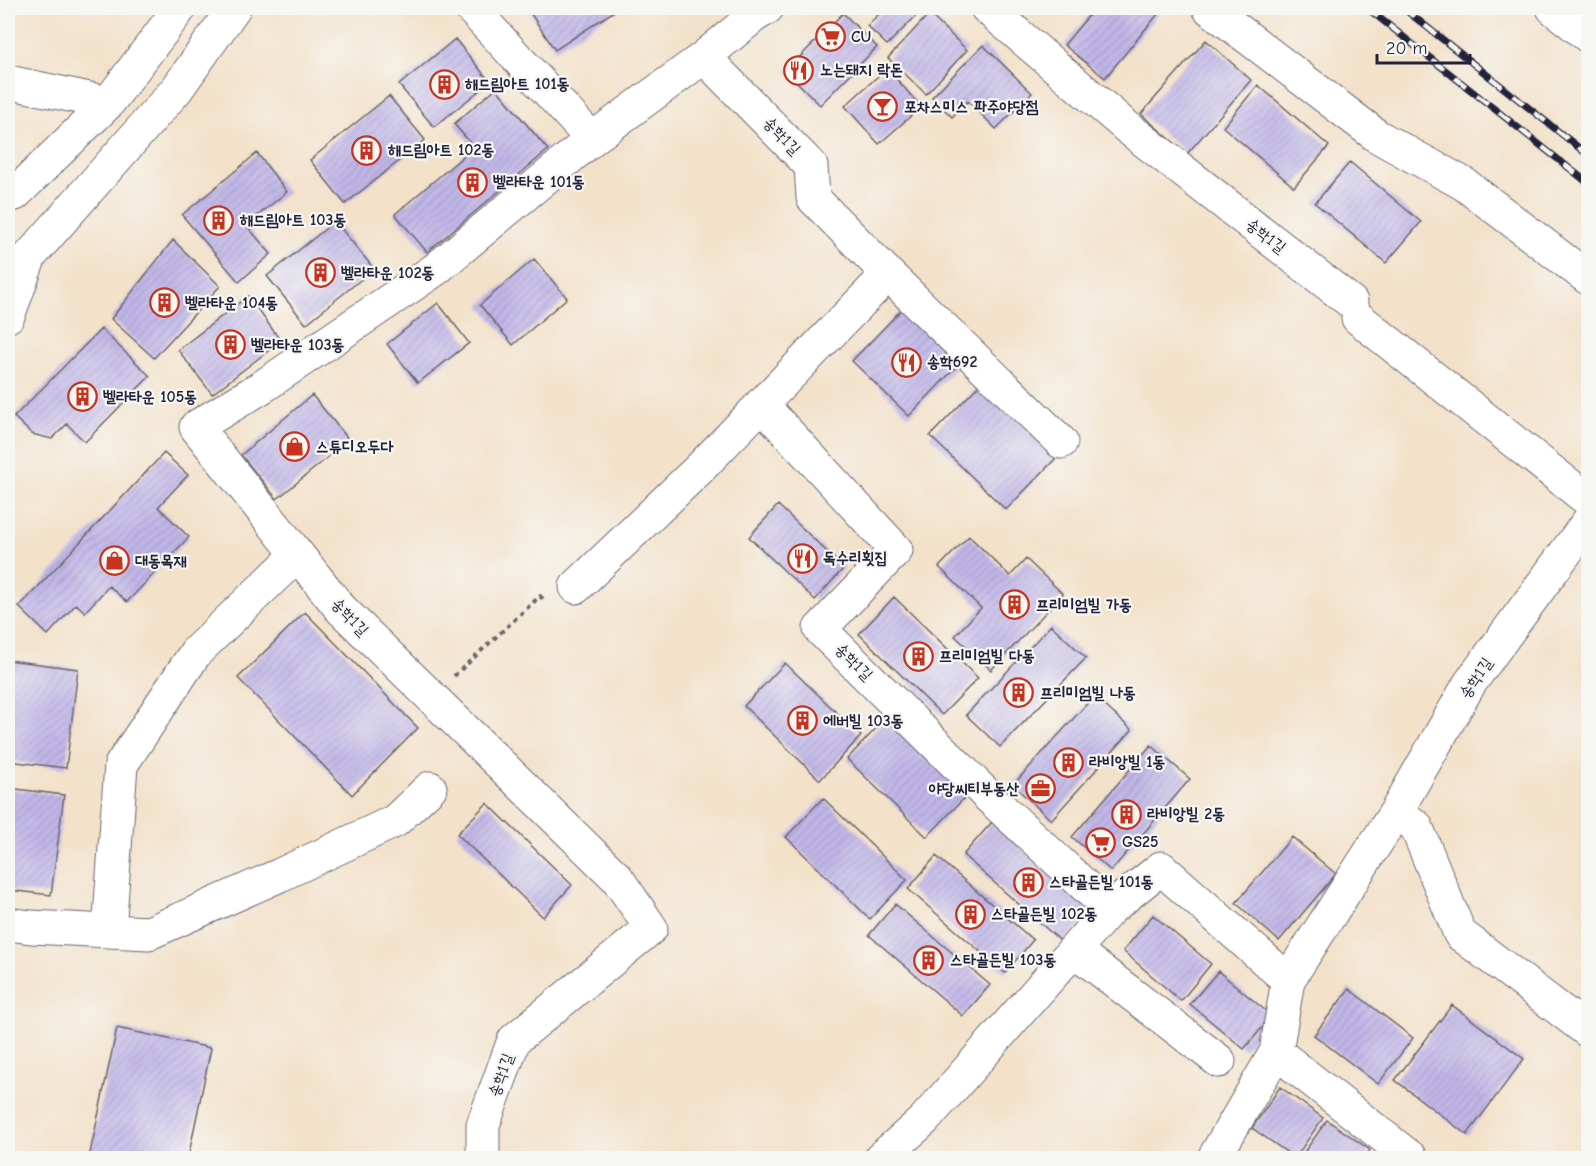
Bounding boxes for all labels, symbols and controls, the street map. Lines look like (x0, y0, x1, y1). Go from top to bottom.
supermarket icon: CU (814, 21, 846, 53)
scale bar (1377, 27, 1470, 65)
place label: CU (851, 28, 871, 46)
text: 20 m (1386, 38, 1427, 59)
restaurant icon: 노는돼지 락돈 (783, 54, 815, 86)
place label: 노는돼지 락돈 (820, 61, 903, 79)
building icon: 해드림아트 101동 (428, 68, 460, 100)
place label: 해드림아트 101동 (464, 75, 570, 93)
bar icon: 포차스미스 파주야당점 (867, 91, 899, 123)
place label: 포차스미스 파주야당점 (904, 98, 1039, 116)
street label: 송학1길 (760, 114, 804, 159)
building icon: 해드림아트 102동 (351, 134, 383, 166)
place label: 해드림아트 102동 (387, 141, 494, 159)
building icon: 벨라타운 101동 (456, 166, 488, 198)
place label: 벨라타운 101동 (493, 173, 585, 191)
building icon: 해드림아트 103동 (203, 204, 235, 236)
place label: 해드림아트 103동 (239, 211, 346, 229)
street label: 송학1길 (1243, 215, 1289, 257)
building icon: 벨라타운 102동 (304, 257, 336, 289)
place label: 벨라타운 102동 (341, 264, 435, 282)
building icon: 벨라타운 104동 (148, 287, 180, 319)
place label: 벨라타운 104동 (185, 294, 278, 312)
building icon: 벨라타운 103동 (214, 329, 246, 361)
place label: 벨라타운 103동 (251, 336, 345, 354)
restaurant icon: 송학692 (890, 346, 922, 378)
place label: 송학692 (927, 353, 977, 371)
building icon: 벨라타운 105동 (66, 381, 98, 413)
place label: 벨라타운 105동 (103, 388, 197, 406)
shop icon: 스튜디오두다 (279, 431, 311, 463)
place label: 스튜디오두다 (316, 438, 394, 456)
restaurant icon: 독수리횟집 (786, 542, 818, 574)
shop icon: 대동목재 (98, 545, 130, 577)
place label: 독수리횟집 (823, 549, 887, 567)
place label: 대동목재 (135, 552, 187, 570)
building icon: 프리미엄빌 가동 (999, 589, 1031, 621)
street label: 송학1길 (328, 595, 372, 640)
place label: 프리미엄빌 가동 (1036, 596, 1132, 614)
street label: 송학1길 (832, 640, 876, 684)
building icon: 프리미엄빌 다동 (902, 640, 934, 672)
place label: 프리미엄빌 다동 (939, 647, 1035, 665)
street label: 송학1길 (1456, 654, 1496, 702)
building icon: 프리미엄빌 나동 (1003, 677, 1035, 709)
place label: 프리미엄빌 나동 (1040, 684, 1136, 702)
building icon: 에버빌 103동 (786, 705, 818, 737)
place label: 에버빌 103동 (823, 712, 904, 730)
building icon: 라비앙빌 1동 (1052, 746, 1084, 778)
place label: 라비앙빌 1동 (1089, 753, 1165, 771)
office icon: 야당씨티부동산 (1024, 773, 1056, 805)
place label: 야당씨티부동산 (928, 780, 1019, 798)
building icon: 라비앙빌 2동 (1110, 798, 1142, 830)
place label: 라비앙빌 2동 (1147, 805, 1225, 823)
supermarket icon: GS25 (1085, 826, 1117, 858)
place label: GS25 (1122, 833, 1159, 851)
building icon: 스타골든빌 101동 (1012, 866, 1044, 898)
place label: 스타골든빌 101동 (1049, 873, 1154, 891)
building icon: 스타골든빌 102동 (954, 898, 986, 930)
place label: 스타골든빌 102동 (991, 905, 1097, 923)
building icon: 스타골든빌 103동 (913, 944, 945, 976)
place label: 스타골든빌 103동 (950, 951, 1056, 969)
street label: 송학1길 (485, 1051, 517, 1099)

